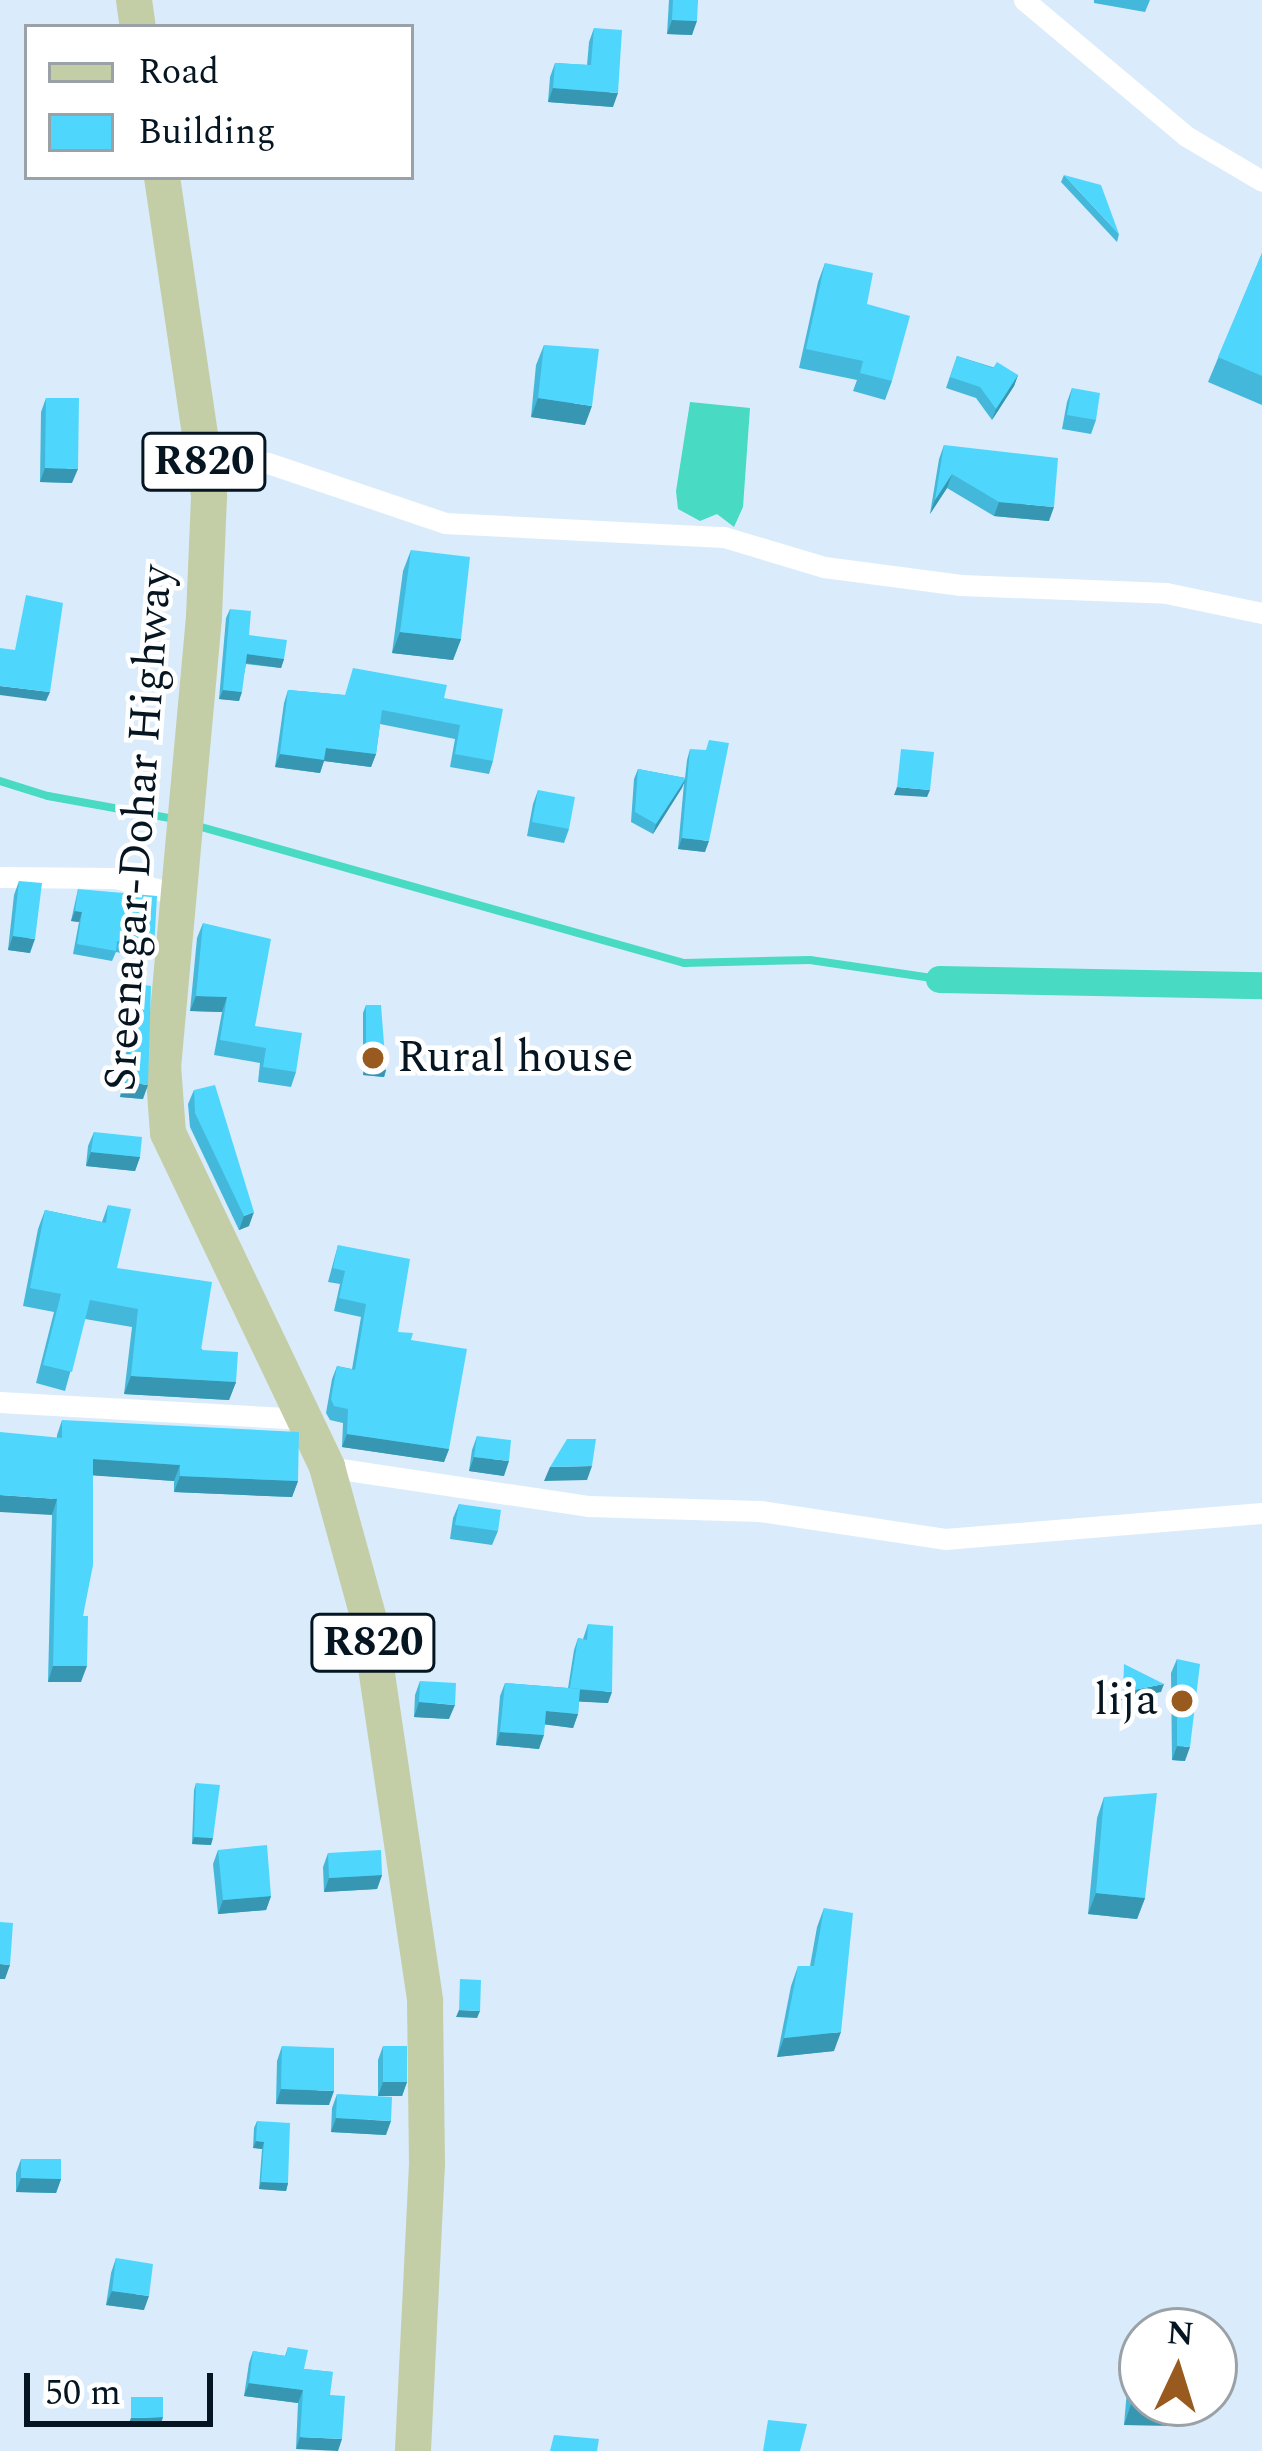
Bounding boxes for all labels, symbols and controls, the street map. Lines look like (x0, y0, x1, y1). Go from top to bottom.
legend (24, 24, 414, 180)
text: Road (138, 45, 219, 100)
text: Building (138, 105, 276, 160)
road number: R820 (141, 426, 267, 498)
street label: Sreenagar-Dohar Highway (94, 563, 184, 1093)
place label: Rural house (397, 1031, 634, 1085)
marker: Rural house (360, 1045, 386, 1071)
road number: R820 (310, 1607, 436, 1679)
place label: lija (1095, 1674, 1158, 1728)
marker: lija (1169, 1688, 1195, 1714)
north arrow (1118, 2307, 1238, 2427)
text: N (1165, 2308, 1195, 2360)
scale bar (30, 2349, 219, 2423)
text: 50 m (45, 2366, 121, 2421)

